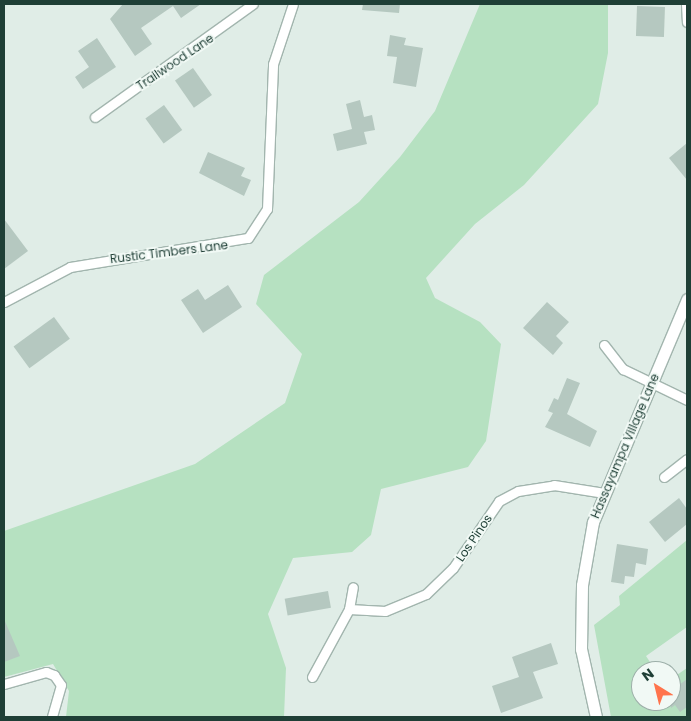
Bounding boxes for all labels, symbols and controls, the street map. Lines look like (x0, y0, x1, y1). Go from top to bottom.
street label: Trailwood Lane (134, 31, 216, 93)
street label: Rustic Timbers Lane (109, 238, 229, 266)
street label: Hassayampa Village Lane (588, 371, 662, 521)
street label: Los Pinos (453, 512, 495, 564)
north arrow (631, 661, 681, 711)
text: N (638, 663, 658, 686)

